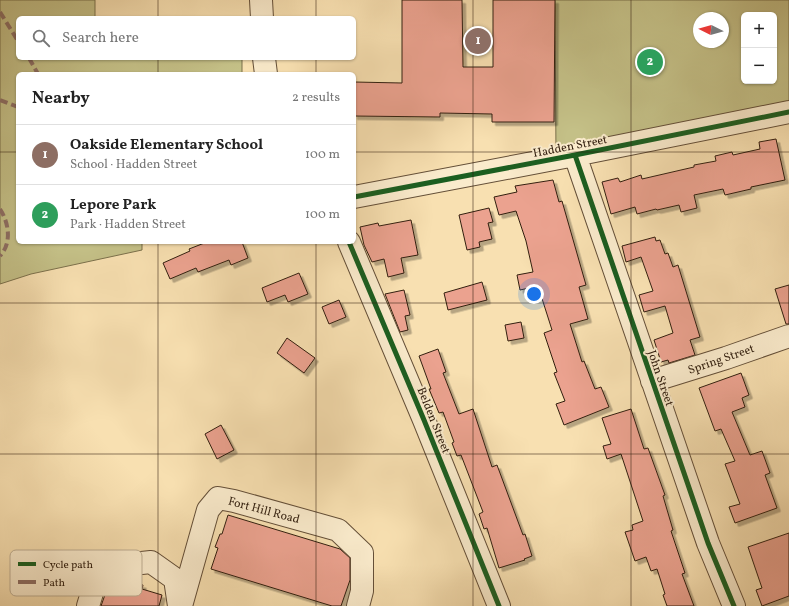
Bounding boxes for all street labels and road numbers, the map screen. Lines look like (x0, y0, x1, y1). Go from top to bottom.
street label: Hadden Street (532, 132, 609, 162)
street label: Spring Street (686, 341, 757, 379)
street label: John Street (643, 348, 677, 409)
street label: Belden Street (413, 385, 454, 456)
street label: Fort Hill Road (226, 494, 302, 528)

